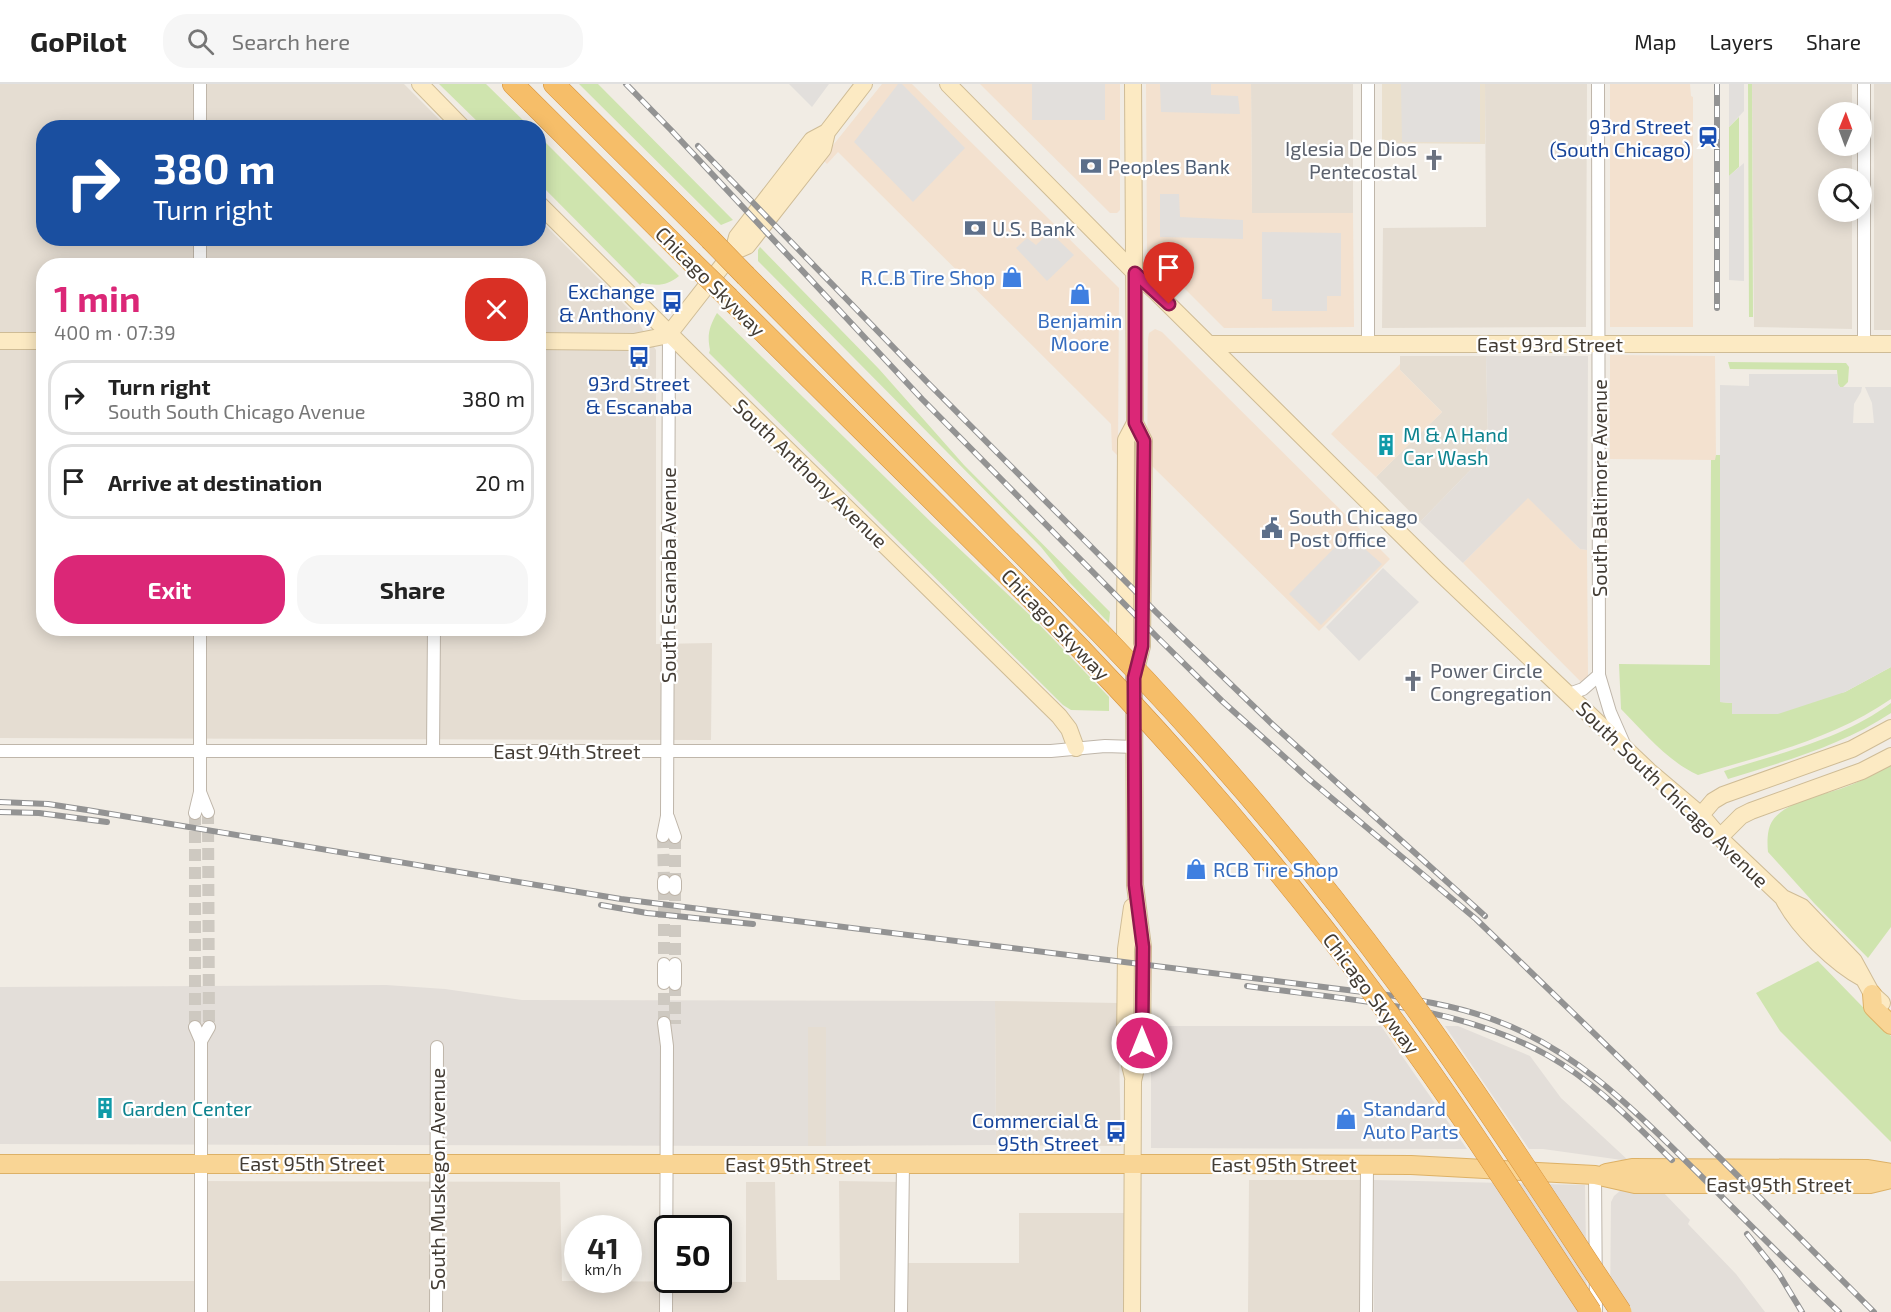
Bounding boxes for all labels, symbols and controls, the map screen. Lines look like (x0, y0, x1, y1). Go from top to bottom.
search box (163, 14, 583, 68)
text: GoPilot (30, 24, 127, 58)
icon: search (184, 25, 217, 58)
text: Search here (232, 28, 350, 54)
text: Map (1634, 29, 1676, 54)
text: Layers (1709, 29, 1773, 54)
text: Share (1806, 29, 1861, 54)
north arrow (1818, 102, 1872, 156)
map controls (1818, 102, 1872, 222)
place label: 93rd Street (South Chicago) (1549, 114, 1691, 161)
station icon: 93rd Street (South Chicago) (1696, 125, 1720, 149)
place label: Iglesia De Dios Pentecostal (1285, 136, 1417, 183)
text: 380 m (153, 142, 276, 192)
icon: right (54, 144, 132, 222)
church icon: Iglesia De Dios Pentecostal (1422, 148, 1446, 172)
bank icon: Peoples Bank (1079, 154, 1103, 178)
place label: Peoples Bank (1108, 154, 1230, 178)
button: search (1818, 168, 1872, 222)
text: Turn right (153, 193, 273, 225)
bank icon: U.S. Bank (963, 216, 987, 240)
place label: U.S. Bank (992, 216, 1075, 240)
street label: Chicago Skyway (651, 221, 771, 341)
pin (1143, 242, 1194, 304)
icon: arrive (1152, 251, 1185, 284)
place label: R.C.B Tire Shop (860, 265, 995, 289)
shop icon: R.C.B Tire Shop (1000, 265, 1024, 289)
text: 1 min (54, 276, 141, 319)
button: close (465, 278, 528, 341)
place label: Exchange & Anthony (559, 279, 655, 326)
shop icon: Benjamin Moore (1068, 282, 1092, 306)
bus stop icon: Exchange & Anthony (660, 290, 684, 314)
place label: Benjamin Moore (1038, 308, 1122, 355)
text: 400 m · 07:39 (54, 320, 176, 344)
street label: East 93rd Street (1477, 332, 1624, 356)
bus stop icon: 93rd Street & Escanaba (627, 345, 651, 369)
place label: 93rd Street & Escanaba (586, 371, 693, 418)
text: Turn right (108, 373, 210, 399)
street label: South Baltimore Avenue (1587, 379, 1611, 597)
icon: right (57, 381, 90, 414)
text: 380 m (462, 385, 525, 411)
street label: South Anthony Avenue (729, 393, 893, 553)
text: South South Chicago Avenue (108, 399, 366, 423)
place label: M & A Hand Car Wash (1403, 422, 1508, 469)
building icon: M & A Hand Car Wash (1374, 433, 1398, 457)
icon: arrive (57, 465, 90, 498)
street label: South Escanaba Avenue (656, 467, 680, 683)
text: Arrive at destination (108, 469, 322, 495)
text: 20 m (475, 469, 525, 495)
place label: South Chicago Post Office (1289, 504, 1418, 551)
public building icon: South Chicago Post Office (1260, 516, 1284, 540)
button: Exit (54, 555, 285, 624)
button: Share (297, 555, 528, 624)
street label: Chicago Skyway (997, 563, 1115, 685)
place label: Power Circle Congregation (1430, 658, 1552, 705)
church icon: Power Circle Congregation (1401, 669, 1425, 693)
street label: South South Chicago Avenue (1572, 696, 1774, 892)
street label: East 94th Street (493, 739, 641, 763)
shop icon: RCB Tire Shop (1184, 857, 1208, 881)
place label: RCB Tire Shop (1213, 857, 1339, 881)
street label: Chicago Skyway (1319, 928, 1426, 1059)
position arrow (1110, 1011, 1174, 1075)
street label: South Muskegon Avenue (425, 1068, 449, 1290)
building icon: Garden Center (93, 1096, 117, 1120)
place label: Garden Center (122, 1096, 252, 1120)
place label: Standard Auto Parts (1363, 1096, 1459, 1143)
shop icon: Standard Auto Parts (1334, 1107, 1358, 1131)
place label: Commercial & 95th Street (972, 1108, 1099, 1155)
bus stop icon: Commercial & 95th Street (1104, 1120, 1128, 1144)
street label: East 95th Street (239, 1151, 385, 1175)
street label: East 95th Street (725, 1152, 871, 1176)
street label: East 95th Street (1211, 1152, 1357, 1176)
street label: East 95th Street (1706, 1172, 1852, 1196)
speed limit sign: 50 (654, 1215, 732, 1293)
text: 41 (587, 1229, 619, 1265)
text: km/h (584, 1260, 622, 1278)

